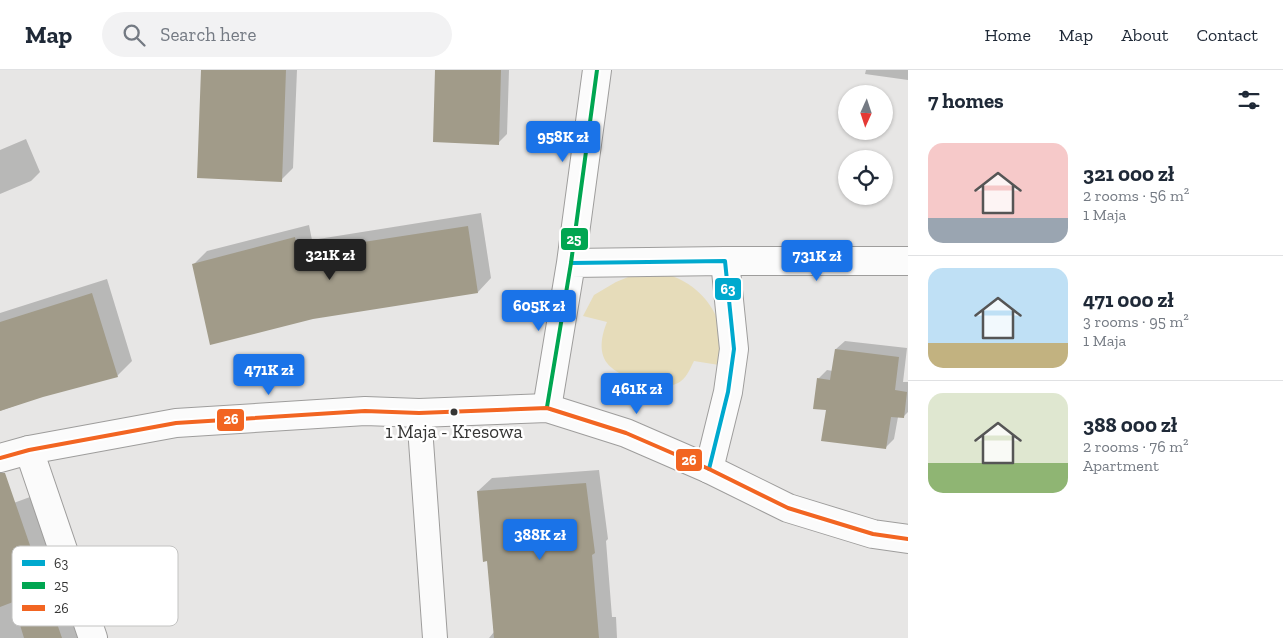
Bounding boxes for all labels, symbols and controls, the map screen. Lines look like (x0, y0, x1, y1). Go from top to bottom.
search box (102, 12, 452, 57)
text: Map (25, 20, 72, 49)
icon: search (120, 21, 148, 49)
text: Search here (160, 23, 257, 46)
text: Home (984, 24, 1031, 46)
text: Map (1059, 24, 1093, 46)
text: About (1121, 24, 1168, 46)
text: Contact (1196, 24, 1258, 46)
north arrow (838, 85, 892, 140)
map controls (838, 85, 893, 205)
icon: filters (1235, 86, 1263, 114)
text: 7 homes (928, 88, 1004, 113)
pin: 958K zł (517, 121, 609, 163)
text: 958K zł (537, 127, 589, 146)
button: locate (838, 150, 893, 205)
text: 321 000 zł (1083, 161, 1174, 186)
icon: home (968, 163, 1028, 223)
text: 2 rooms · 56 m² (1083, 186, 1189, 205)
text: 1 Maja (1083, 205, 1126, 224)
line badge: 25 (560, 227, 589, 251)
text: 25 (567, 231, 581, 248)
pin: 321K zł (284, 238, 376, 281)
pin: 731K zł (771, 240, 863, 282)
text: 321K zł (305, 245, 355, 264)
text: 731K zł (792, 246, 842, 265)
line badge: 63 (714, 277, 742, 301)
text: 63 (721, 281, 736, 298)
text: 471 000 zł (1083, 287, 1174, 312)
icon: home (968, 288, 1028, 348)
pin: 605K zł (493, 290, 585, 332)
text: 605K zł (513, 296, 565, 315)
text: 3 rooms · 95 m² (1083, 312, 1189, 331)
text: 1 Maja (1083, 331, 1126, 350)
pin: 471K zł (223, 354, 315, 396)
text: 471K zł (244, 360, 294, 379)
pin: 461K zł (591, 372, 683, 415)
text: 461K zł (612, 379, 662, 398)
marker: 1 Maja - Kresowa (449, 407, 459, 417)
line badge: 26 (216, 408, 245, 432)
text: 26 (223, 411, 239, 428)
text: 388 000 zł (1083, 412, 1177, 437)
icon: home (968, 413, 1028, 473)
place label: 1 Maja - Kresowa (385, 420, 523, 443)
text: 2 rooms · 76 m² (1083, 437, 1189, 456)
line badge: 26 (675, 448, 703, 472)
text: 26 (681, 452, 697, 469)
text: Apartment (1083, 456, 1159, 475)
pin: 388K zł (494, 518, 586, 561)
text: 388K zł (514, 525, 566, 544)
legend (12, 546, 178, 626)
text: 63 (54, 555, 68, 572)
text: 25 (54, 577, 68, 594)
text: 26 (54, 600, 69, 617)

